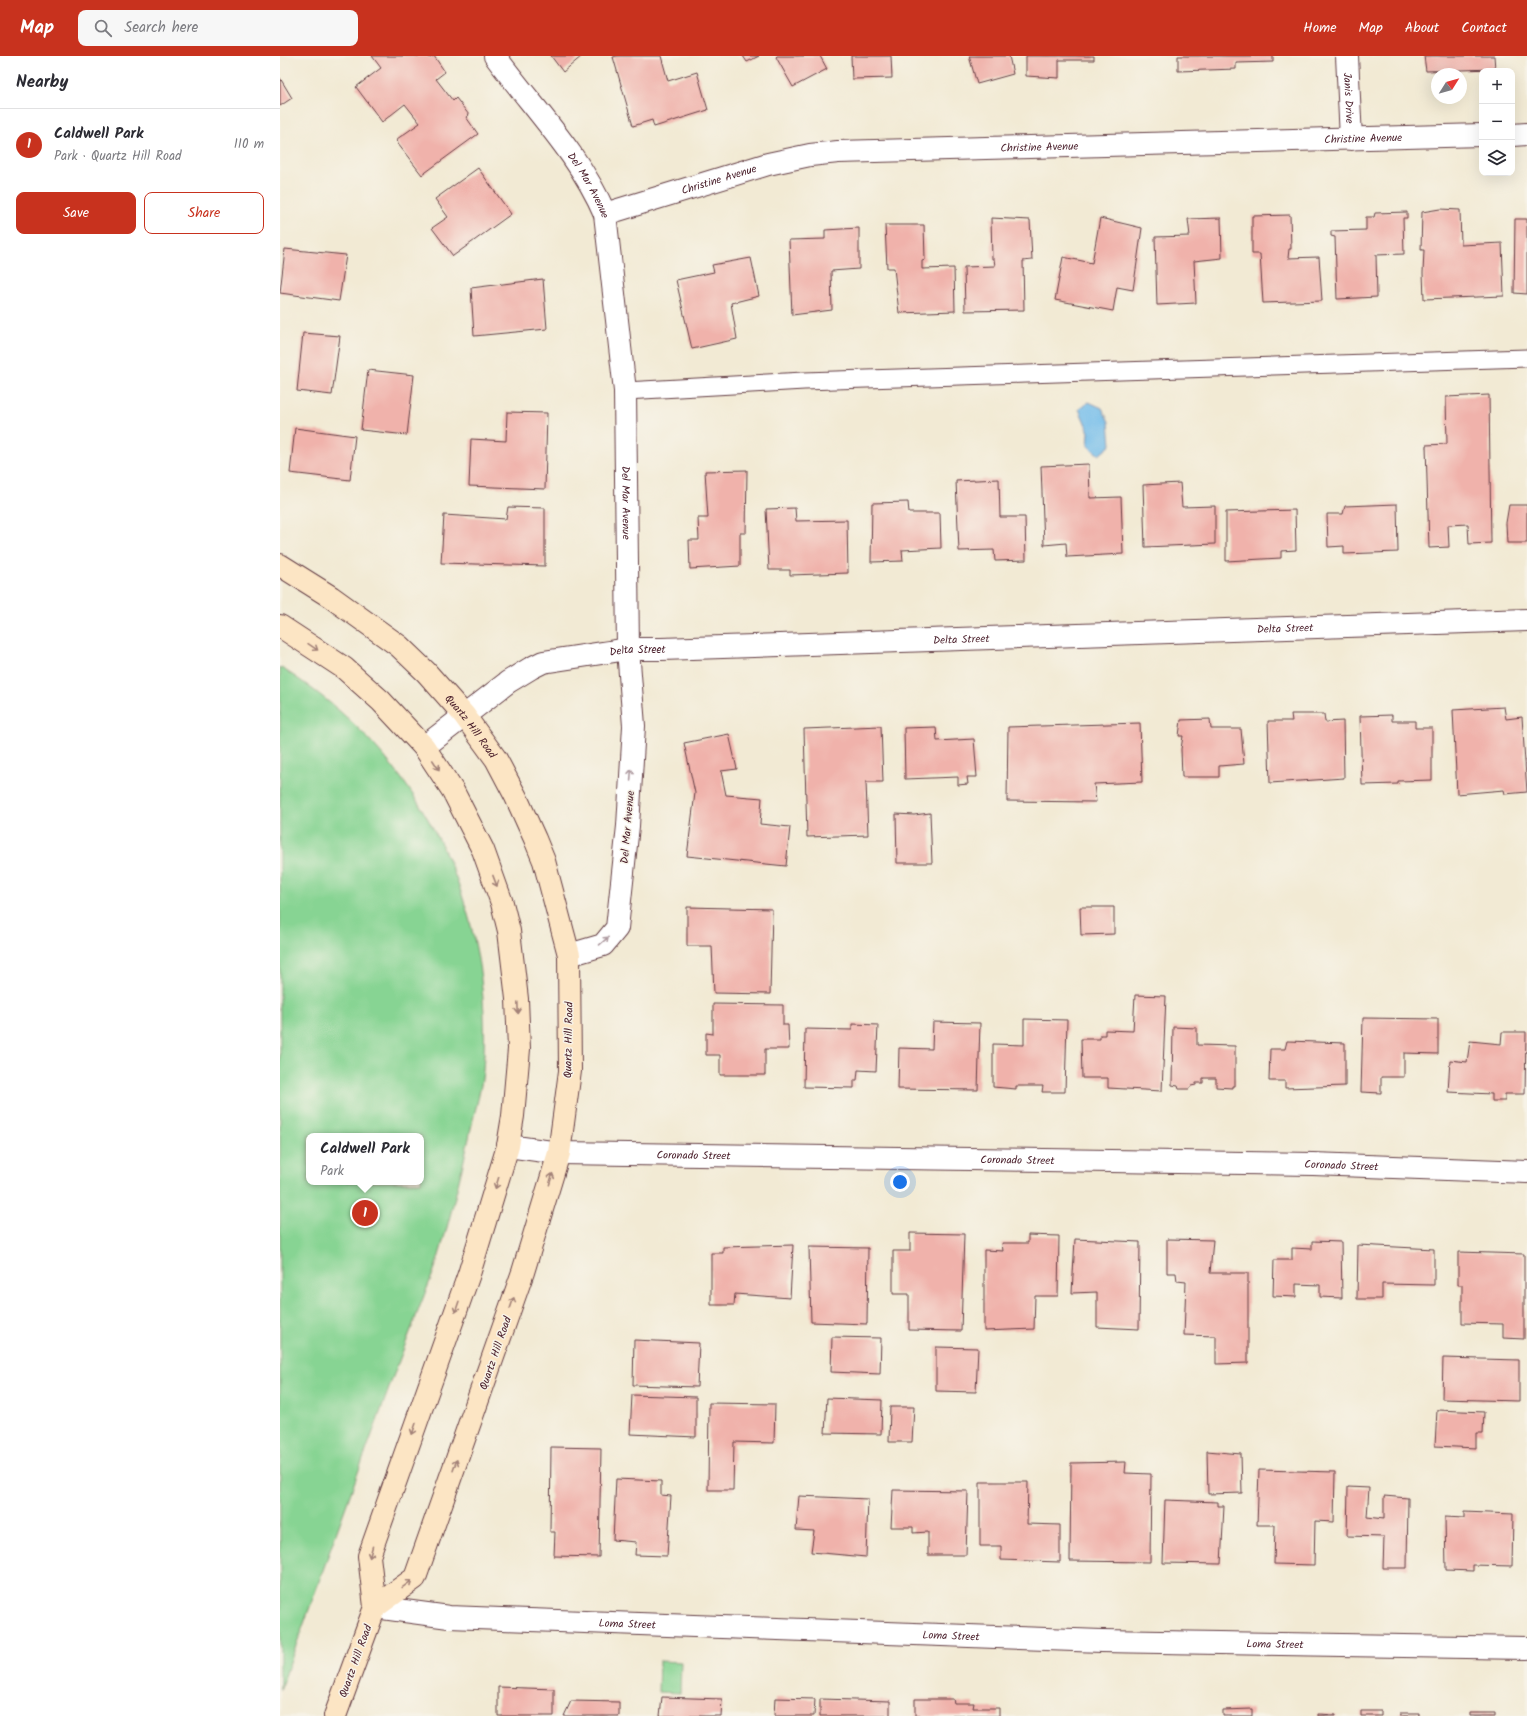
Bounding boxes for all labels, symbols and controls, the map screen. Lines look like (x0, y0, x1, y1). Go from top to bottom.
search box (78, 10, 358, 46)
text: Map (20, 13, 54, 43)
text: Search here (124, 16, 198, 40)
icon: search (92, 17, 114, 39)
text: Home (1303, 17, 1337, 39)
text: Map (1359, 17, 1383, 39)
text: About (1405, 17, 1439, 39)
text: Contact (1461, 17, 1507, 39)
north arrow (1431, 68, 1467, 104)
map controls (1479, 68, 1515, 176)
button: + (1479, 68, 1515, 104)
text: Nearby (16, 69, 68, 96)
street label: Janis Drive (1338, 72, 1358, 124)
button: − (1479, 104, 1515, 140)
text: Caldwell Park (54, 122, 143, 146)
street label: Christine Avenue (1324, 129, 1403, 149)
text: 1 (27, 134, 31, 155)
text: 110 m (234, 134, 264, 155)
street label: Christine Avenue (1000, 138, 1079, 158)
button: layers (1479, 140, 1515, 176)
text: Park · Quartz Hill Road (54, 146, 181, 167)
street label: Del Mar Avenue (562, 149, 613, 219)
street label: Christine Avenue (679, 160, 759, 200)
button: Save (16, 192, 136, 234)
button: Share (144, 192, 264, 234)
street label: Del Mar Avenue (616, 466, 635, 540)
street label: Delta Street (1257, 619, 1314, 639)
street label: Delta Street (933, 630, 991, 650)
street label: Delta Street (608, 641, 667, 662)
one-way arrow (307, 643, 318, 651)
street label: Quartz Hill Road (440, 691, 501, 763)
one-way arrow (432, 759, 440, 770)
one-way arrow (627, 769, 635, 782)
street label: Del Mar Avenue (616, 790, 640, 864)
one-way arrow (491, 874, 499, 886)
one-way arrow (599, 937, 610, 946)
one-way arrow (514, 1001, 521, 1014)
street label: Quartz Hill Road (559, 1001, 579, 1078)
popup (306, 1133, 424, 1185)
text: Caldwell Park (320, 1137, 410, 1161)
street label: Coronado Street (656, 1146, 731, 1166)
street label: Coronado Street (980, 1151, 1055, 1170)
street label: Coronado Street (1304, 1156, 1379, 1176)
text: Park (320, 1161, 344, 1182)
your location (890, 1172, 910, 1192)
one-way arrow (548, 1173, 555, 1186)
one-way arrow (493, 1176, 500, 1189)
pin: 1 (352, 1198, 378, 1228)
one-way arrow (509, 1297, 517, 1309)
one-way arrow (453, 1300, 461, 1312)
street label: Quartz Hill Road (475, 1314, 517, 1392)
one-way arrow (410, 1423, 417, 1436)
one-way arrow (452, 1460, 460, 1472)
one-way arrow (367, 1545, 374, 1558)
one-way arrow (401, 1580, 412, 1588)
street label: Loma Street (598, 1615, 657, 1635)
street label: Quartz Hill Road (334, 1622, 378, 1700)
street label: Loma Street (922, 1626, 981, 1647)
street label: Loma Street (1246, 1635, 1304, 1654)

